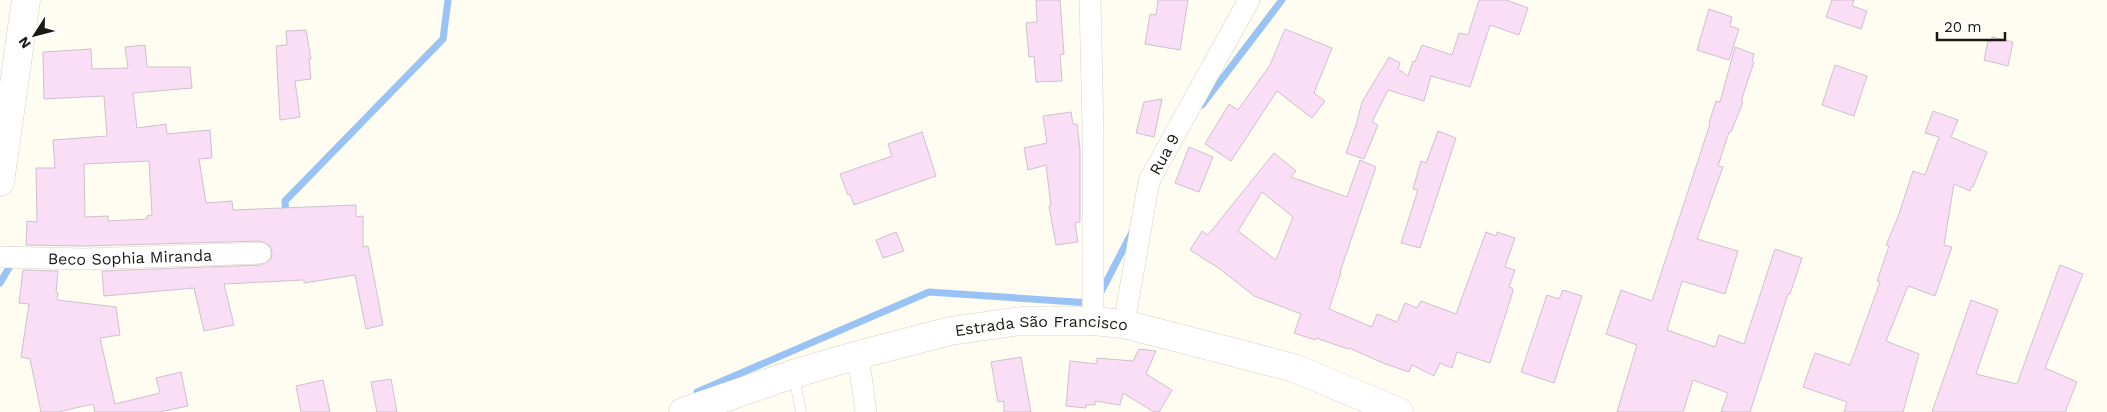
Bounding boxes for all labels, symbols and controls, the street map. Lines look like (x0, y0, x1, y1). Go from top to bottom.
north arrow (10, 10, 60, 60)
scale bar (1937, 10, 2004, 42)
text: 20 m (1944, 18, 1982, 36)
text: N (15, 34, 34, 52)
street label: Rua 9 (1145, 130, 1183, 178)
street label: Beco Sophia Miranda (48, 246, 212, 269)
street label: Estrada São Francisco (954, 312, 1129, 340)

